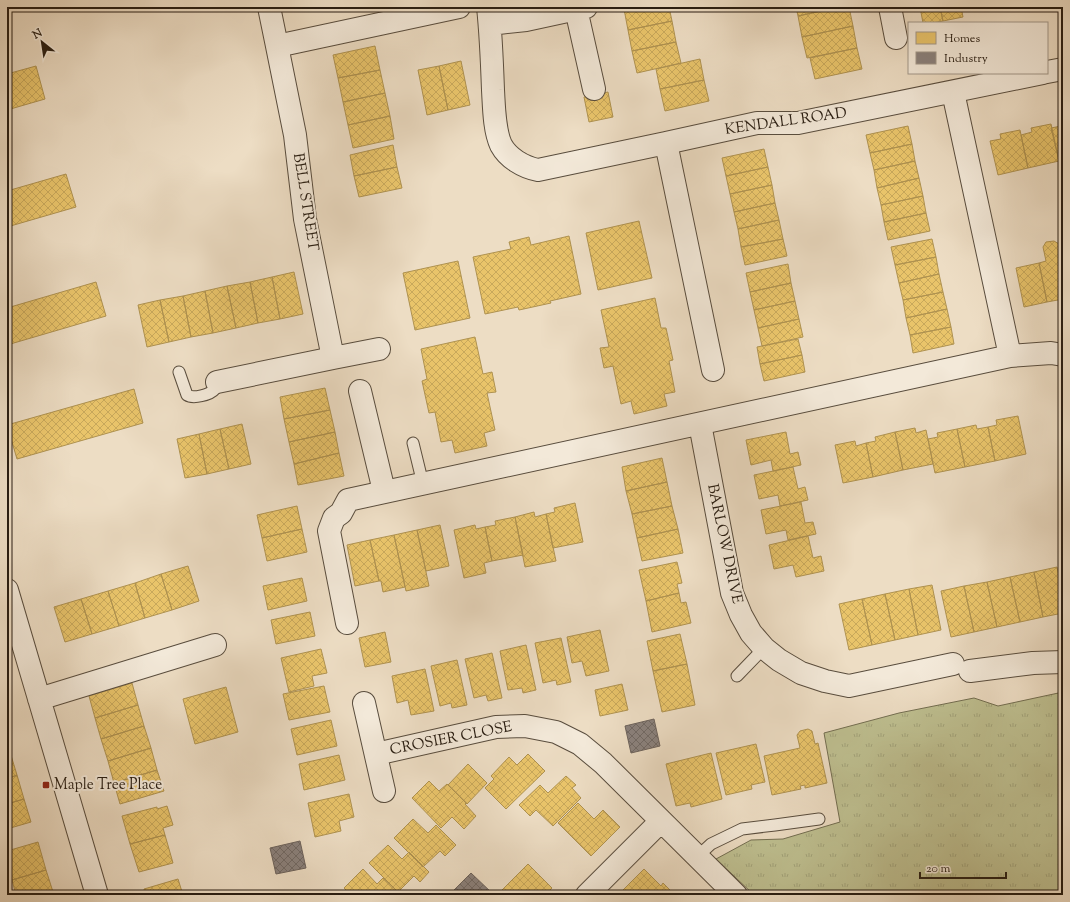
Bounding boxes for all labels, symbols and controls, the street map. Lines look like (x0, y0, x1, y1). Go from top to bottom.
north arrow (22, 22, 62, 62)
legend (908, 22, 1048, 74)
text: N (29, 25, 45, 44)
text: Homes (944, 30, 980, 48)
text: Industry (944, 50, 988, 68)
street label: KENDALL ROAD (724, 103, 848, 141)
street label: BELL STREET (287, 152, 323, 253)
street label: BARLOW DRIVE (701, 482, 747, 606)
street label: CROSIER CLOSE (388, 717, 514, 761)
place label: Maple Tree Place (54, 775, 162, 796)
marker: Maple Tree Place (41, 780, 51, 790)
scale bar (920, 854, 1006, 880)
text: 20 m (926, 860, 951, 878)

